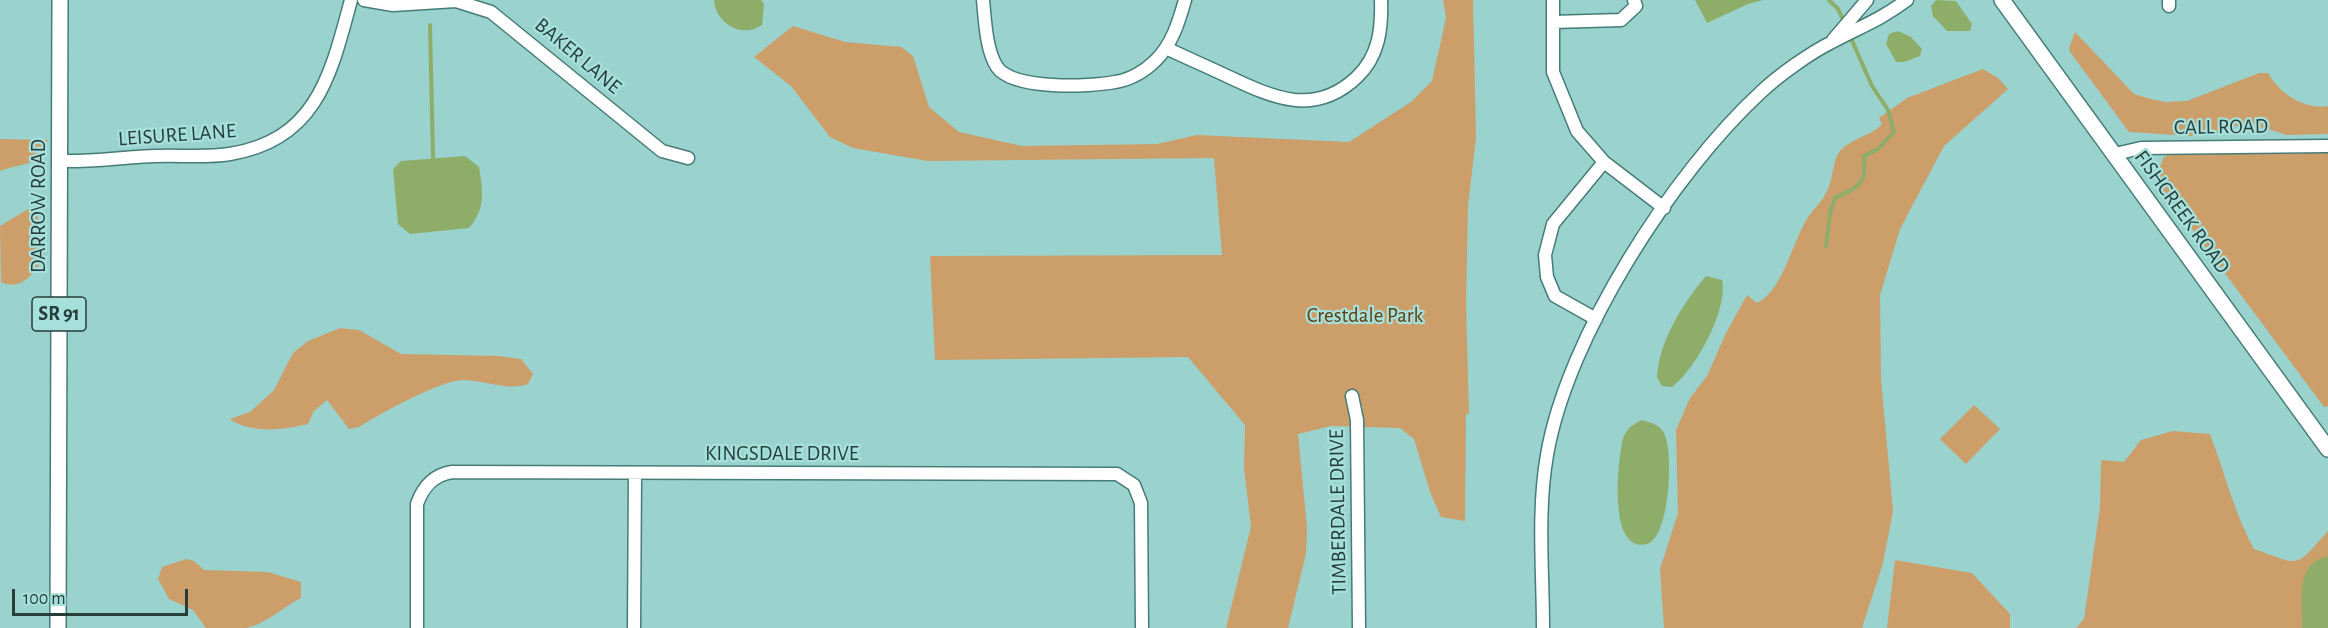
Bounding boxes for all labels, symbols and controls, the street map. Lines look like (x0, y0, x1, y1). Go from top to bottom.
street label: BAKER LANE (529, 12, 627, 100)
street label: CALL ROAD (2174, 114, 2268, 140)
street label: LEISURE LANE (117, 118, 237, 152)
street label: DARROW ROAD (26, 139, 52, 273)
street label: FISHCREEK ROAD (2129, 145, 2235, 279)
road number: SR 91 (32, 297, 86, 331)
park label: Crestdale Park (1307, 303, 1423, 329)
street label: TIMBERDALE DRIVE (1324, 429, 1352, 595)
street label: KINGSDALE DRIVE (705, 441, 859, 467)
scale bar (15, 577, 190, 615)
text: 100 m (23, 590, 66, 608)

